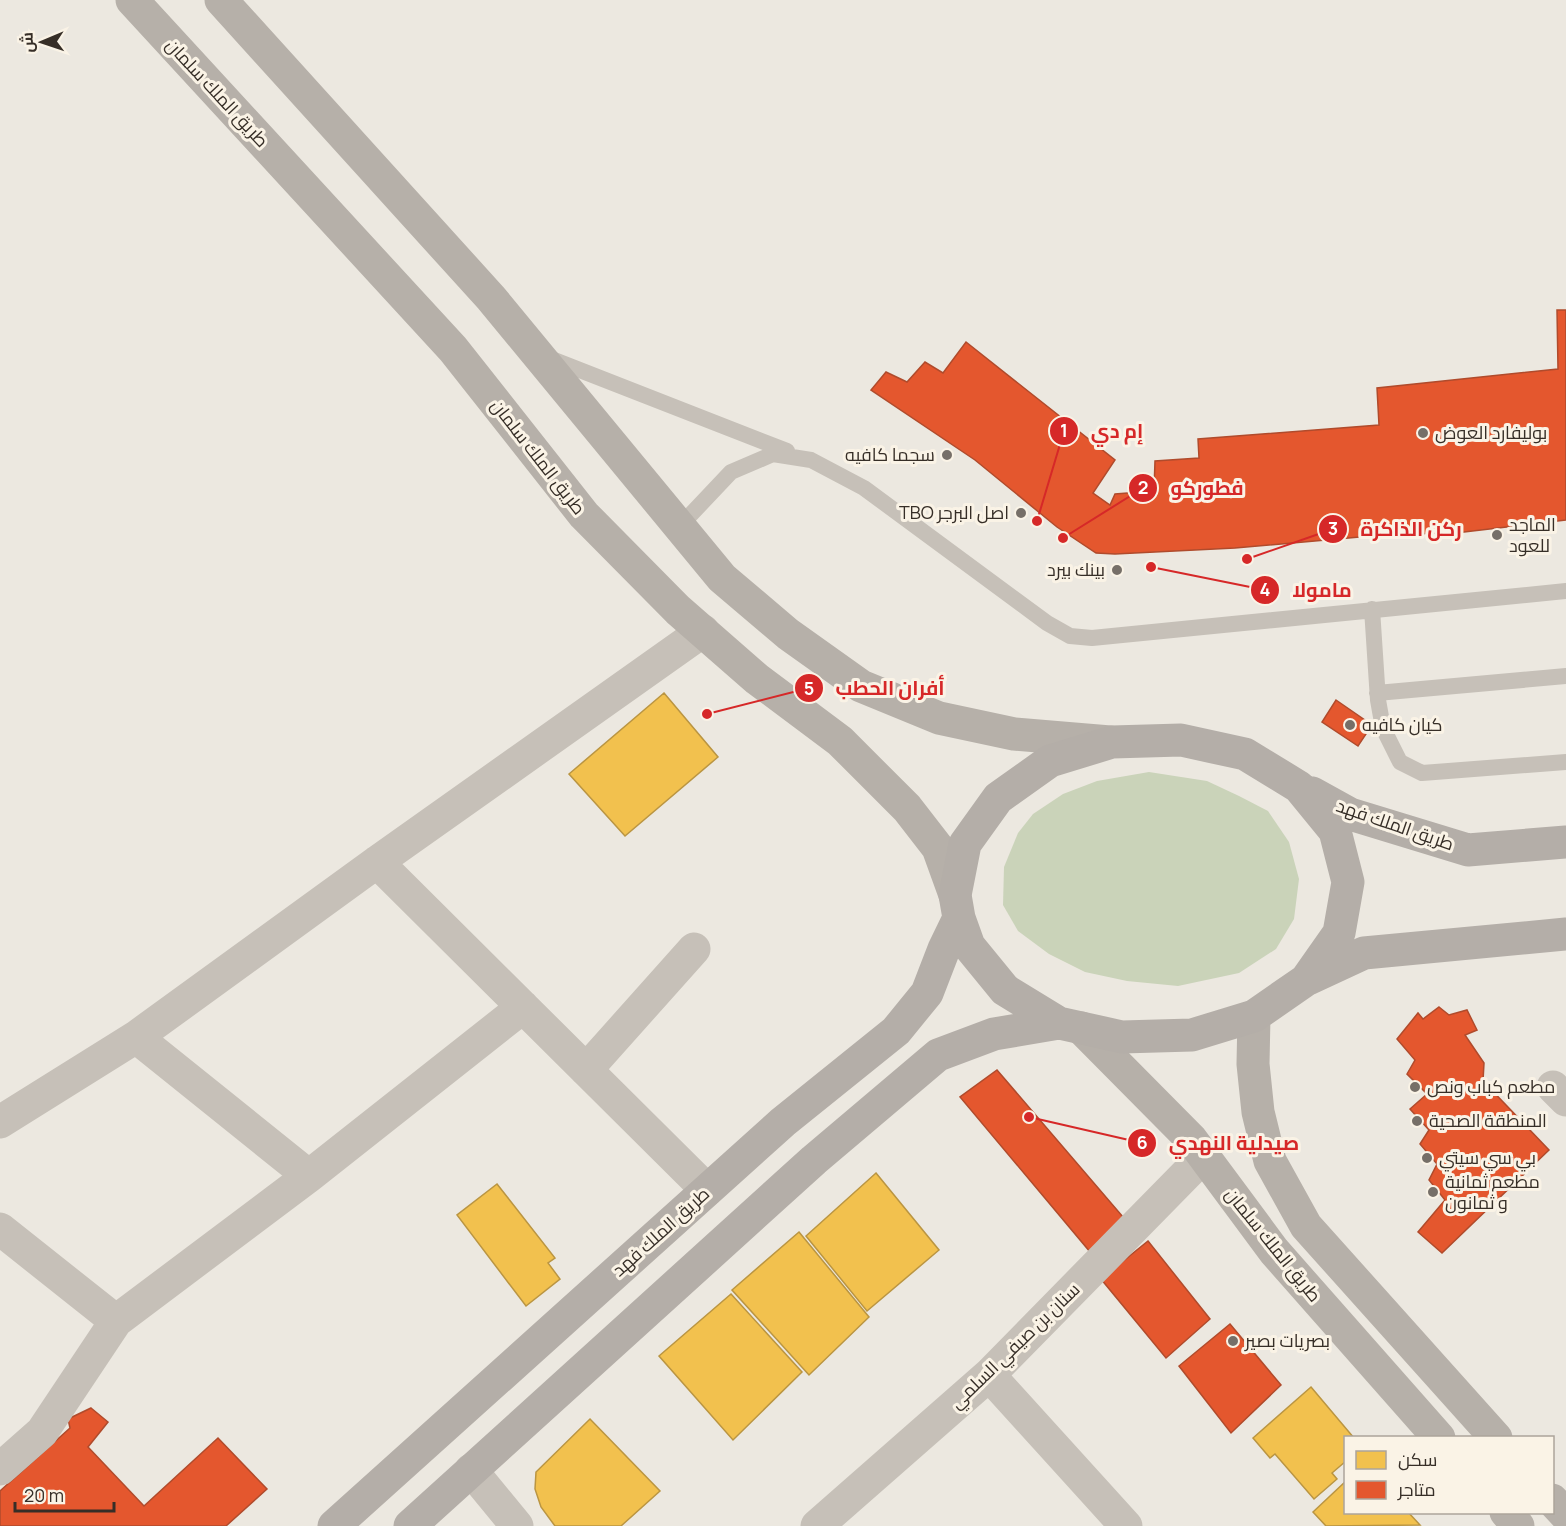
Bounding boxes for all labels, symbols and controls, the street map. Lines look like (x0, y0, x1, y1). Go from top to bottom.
north arrow (12, 12, 72, 72)
text: ش (16, 32, 38, 53)
street label: طريق الملك سلمان (160, 33, 274, 153)
street label: طريق الملك سلمان (485, 394, 591, 520)
callout: إم دي (1049, 412, 1155, 450)
text: إم دي (1091, 417, 1143, 447)
text: 1 (1060, 418, 1068, 442)
place label: بوليفارد العوض (1435, 420, 1547, 444)
marker: بوليفارد العوض (1416, 426, 1430, 440)
place label: سجما كافيه (845, 442, 935, 466)
marker: سجما كافيه (940, 448, 954, 462)
callout: فطوركو (1128, 469, 1255, 507)
text: فطوركو (1170, 474, 1244, 501)
text: 2 (1138, 475, 1148, 499)
place label: TBO اصل البرجر (899, 500, 1009, 524)
marker: TBO اصل البرجر (1014, 506, 1028, 520)
callout: ركن الذاكرة (1318, 510, 1473, 548)
place label: الماجد للعود (1509, 512, 1556, 557)
text: ركن الذاكرة (1360, 515, 1462, 542)
text: 3 (1328, 516, 1338, 540)
marker: الماجد للعود (1490, 528, 1504, 542)
place label: بينك بيرد (1047, 557, 1105, 581)
marker: بينك بيرد (1110, 563, 1124, 577)
callout: مامولا (1250, 571, 1363, 609)
text: مامولا (1292, 576, 1352, 603)
text: 4 (1260, 577, 1271, 601)
callout: أفران الحطب (794, 669, 957, 707)
text: أفران الحطب (835, 674, 945, 701)
text: 5 (804, 676, 814, 700)
place label: كيان كافيه (1362, 712, 1443, 736)
marker: كيان كافيه (1343, 718, 1357, 732)
street label: طريق الملك فهد (1333, 793, 1457, 856)
place label: مطعم كباب ونص (1427, 1074, 1555, 1099)
marker: مطعم كباب ونص (1408, 1080, 1422, 1094)
place label: المنطقة الصحية (1429, 1108, 1547, 1132)
marker: المنطقة الصحية (1410, 1114, 1424, 1128)
callout: صيدلية النهدي (1127, 1124, 1311, 1162)
text: صيدلية النهدي (1169, 1129, 1299, 1159)
text: 6 (1136, 1130, 1148, 1154)
place label: بي سي سيتي (1439, 1145, 1536, 1172)
marker: بي سي سيتي (1420, 1151, 1434, 1165)
place label: مطعم ثمانية و ثمانون (1445, 1169, 1540, 1214)
street label: طريق الملك فهد (607, 1181, 715, 1282)
street label: طريق الملك سلمان (1220, 1182, 1327, 1307)
marker: مطعم ثمانية و ثمانون (1426, 1185, 1440, 1199)
street label: سنان بن صيفي السلمي (944, 1277, 1087, 1416)
place label: بصريات بصير (1244, 1328, 1330, 1352)
marker: بصريات بصير (1226, 1334, 1240, 1348)
legend (1344, 1436, 1554, 1514)
text: سكن (1398, 1447, 1437, 1471)
scale bar (15, 1475, 114, 1513)
text: متاجر (1397, 1477, 1436, 1501)
text: 20 m (24, 1483, 64, 1507)

